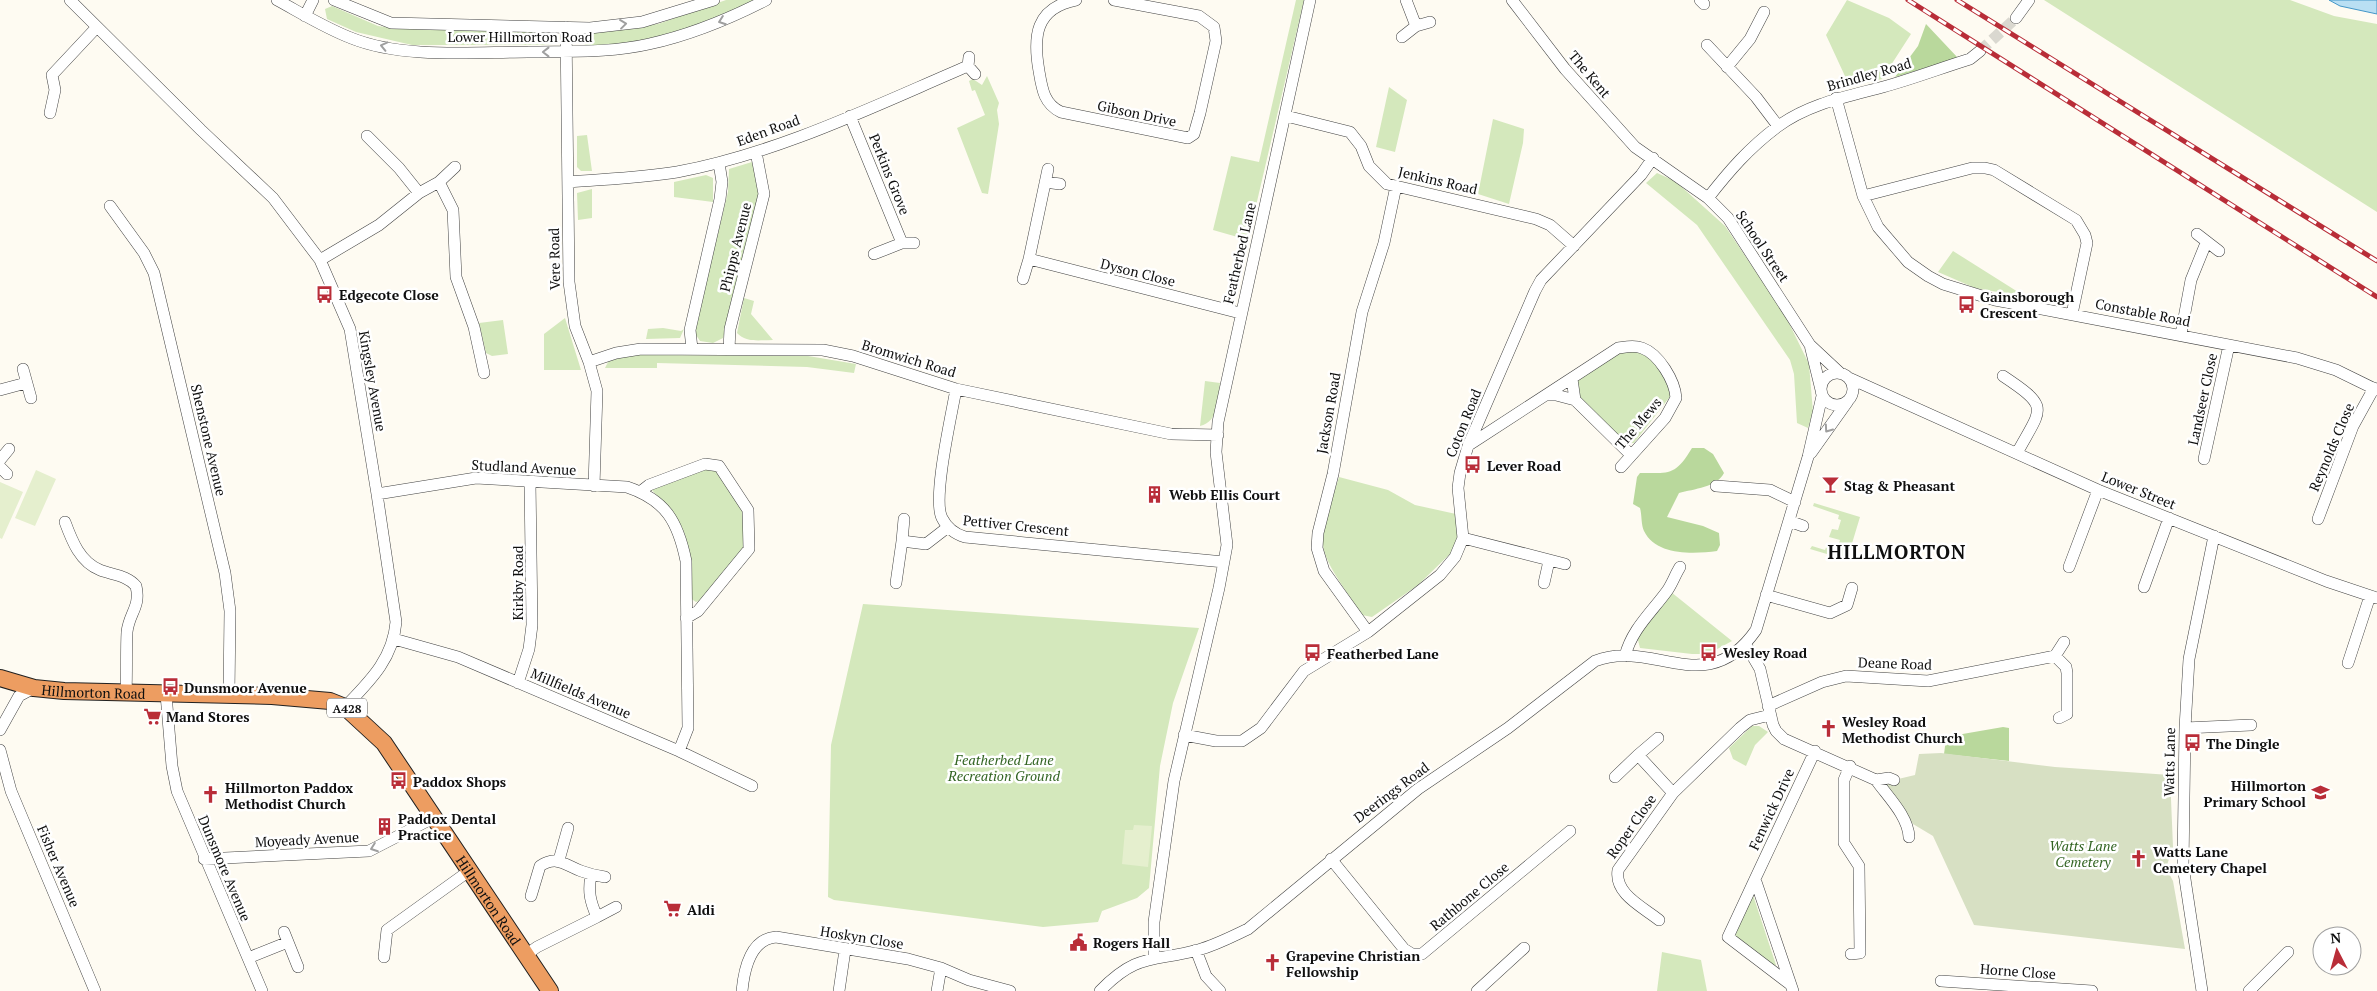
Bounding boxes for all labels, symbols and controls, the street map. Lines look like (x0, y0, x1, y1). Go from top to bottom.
one-way arrow (718, 15, 727, 25)
one-way arrow (619, 19, 627, 30)
street label: Lower Hillmorton Road (447, 27, 593, 46)
one-way arrow (380, 41, 389, 52)
street label: The Kent (1565, 46, 1616, 102)
one-way arrow (542, 47, 550, 57)
street label: Brindley Road (1825, 53, 1914, 95)
street label: Gibson Drive (1096, 95, 1178, 131)
street label: Eden Road (734, 110, 802, 150)
street label: Perkins Grove (865, 131, 915, 217)
street label: Jenkins Road (1397, 162, 1480, 198)
street label: Phipps Avenue (715, 200, 755, 294)
street label: Featherbed Lane (1218, 200, 1260, 306)
street label: School Street (1732, 206, 1794, 286)
street label: Vere Road (544, 227, 564, 290)
street label: Dyson Close (1099, 254, 1177, 290)
bus stop icon: Edgecote Close (315, 284, 335, 304)
place label: Edgecote Close (339, 285, 439, 304)
place label: Gainsborough Crescent (1980, 287, 2074, 322)
street label: Constable Road (2094, 293, 2192, 331)
bus stop icon: Gainsborough Crescent (1956, 294, 1976, 314)
street label: Kingsley Avenue (355, 329, 391, 433)
street label: Bromwich Road (860, 335, 959, 381)
street label: Landseer Close (2183, 351, 2221, 447)
street label: Jackson Road (1311, 371, 1345, 455)
street label: Shenstone Avenue (187, 382, 231, 498)
street label: Coton Road (1441, 386, 1485, 460)
street label: The Mews (1611, 393, 1665, 453)
street label: Reynolds Close (2304, 400, 2358, 494)
one-way arrow (1825, 423, 1834, 433)
street label: Studland Avenue (471, 455, 577, 479)
bus stop icon: Lever Road (1463, 455, 1483, 475)
place label: Lever Road (1487, 456, 1562, 475)
street label: Lower Street (2099, 466, 2180, 514)
bar icon: Stag & Pheasant (1820, 475, 1840, 495)
place label: Stag & Pheasant (1844, 476, 1956, 495)
building icon: Webb Ellis Court (1145, 484, 1165, 504)
place label: Webb Ellis Court (1169, 485, 1281, 504)
street label: Pettiver Crescent (962, 510, 1071, 540)
district label: HILLMORTON (1828, 539, 1966, 564)
street label: Kirkby Road (508, 545, 527, 620)
bus stop icon: Wesley Road (1699, 642, 1719, 662)
bus stop icon: Featherbed Lane (1303, 643, 1323, 663)
place label: Wesley Road (1723, 643, 1808, 662)
place label: Featherbed Lane (1327, 644, 1439, 663)
street label: Deane Road (1858, 652, 1933, 674)
street label: Millfields Avenue (528, 663, 634, 723)
bus stop icon: Dunsmoor Avenue (160, 677, 180, 697)
place label: Dunsmoor Avenue (184, 678, 307, 697)
street label: Hillmorton Road (41, 679, 146, 702)
road number: A428 (327, 698, 367, 718)
supermarket icon: Mand Stores (142, 706, 162, 726)
place label: Mand Stores (166, 707, 250, 726)
place label: Wesley Road Methodist Church (1842, 712, 1963, 747)
church icon: Wesley Road Methodist Church (1818, 719, 1838, 739)
street label: Watts Lane (2159, 727, 2179, 797)
bus stop icon: The Dingle (2182, 733, 2202, 753)
place label: The Dingle (2206, 734, 2280, 753)
park label: Featherbed Lane Recreation Ground (947, 750, 1060, 785)
street label: Deerings Road (1349, 757, 1433, 827)
street label: Fenwick Drive (1744, 765, 1798, 853)
bus stop icon: Paddox Shops (389, 771, 409, 791)
place label: Paddox Shops (413, 772, 506, 791)
place label: Hillmorton Primary School (2204, 776, 2306, 811)
place label: Hillmorton Paddox Methodist Church (225, 778, 353, 813)
school or university icon: Hillmorton Primary School (2310, 783, 2330, 803)
church icon: Hillmorton Paddox Methodist Church (201, 785, 221, 805)
street label: Roper Close (1602, 790, 1660, 862)
place label: Paddox Dental Practice (398, 809, 496, 844)
street label: Dunsmore Avenue (194, 812, 256, 924)
building icon: Paddox Dental Practice (374, 816, 394, 836)
street label: Fisher Avenue (33, 822, 85, 910)
street label: Moyeady Avenue (254, 827, 360, 851)
park label: Watts Lane Cemetery (2049, 836, 2117, 871)
one-way arrow (370, 842, 379, 852)
place label: Watts Lane Cemetery Chapel (2153, 842, 2267, 877)
church icon: Watts Lane Cemetery Chapel (2129, 849, 2149, 869)
street label: Hillmorton Road (452, 851, 526, 949)
street label: Rathbone Close (1426, 857, 1512, 935)
supermarket icon: Aldi (663, 899, 683, 919)
place label: Aldi (687, 900, 715, 919)
street label: Hoskyn Close (819, 921, 905, 953)
north arrow (2312, 926, 2362, 976)
text: N (2329, 928, 2342, 948)
public building icon: Rogers Hall (1069, 932, 1089, 952)
place label: Rogers Hall (1093, 933, 1171, 952)
place label: Grapevine Christian Fellowship (1286, 946, 1420, 981)
church icon: Grapevine Christian Fellowship (1262, 953, 1282, 973)
street label: Horne Close (1979, 959, 2057, 983)

